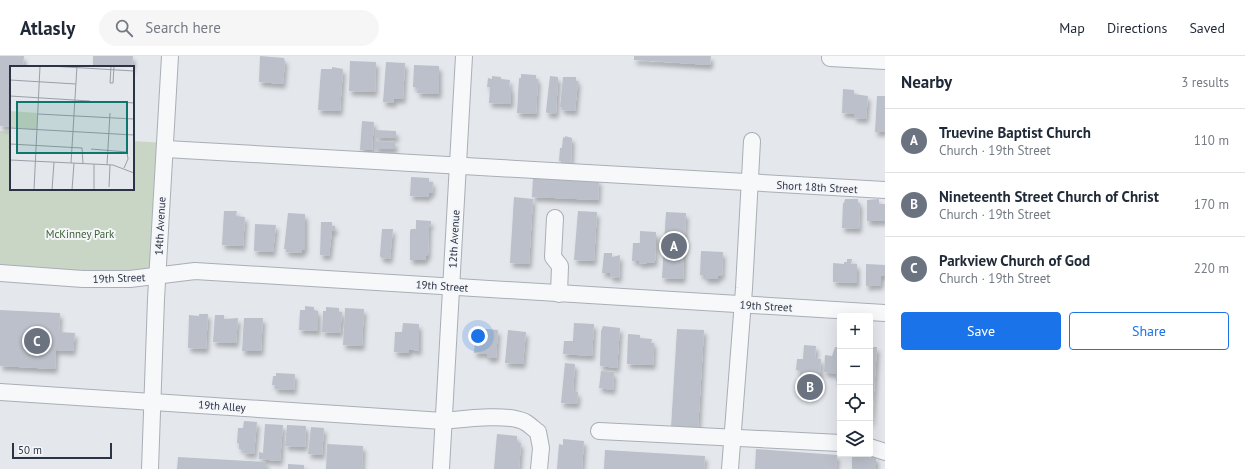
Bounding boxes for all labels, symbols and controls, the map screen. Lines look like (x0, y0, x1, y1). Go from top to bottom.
search box (99, 10, 379, 46)
text: Atlasly (20, 16, 75, 40)
icon: search (113, 17, 135, 39)
text: Search here (145, 18, 221, 37)
text: Map (1059, 19, 1085, 37)
text: Directions (1107, 19, 1167, 37)
text: Saved (1189, 19, 1225, 37)
inset map (10, 66, 134, 190)
text: Nearby (901, 71, 952, 93)
text: 3 results (1181, 74, 1229, 91)
text: Truevine Baptist Church (939, 123, 1091, 142)
text: A (910, 132, 918, 149)
text: 110 m (1194, 132, 1229, 149)
text: Church · 19th Street (939, 142, 1051, 159)
street label: Short 18th Street (776, 178, 858, 196)
text: Nineteenth Street Church of Christ (939, 187, 1159, 206)
street label: 14th Avenue (151, 196, 169, 256)
text: B (910, 196, 918, 213)
text: 170 m (1194, 196, 1229, 213)
text: Church · 19th Street (939, 206, 1051, 223)
street label: 12th Avenue (445, 209, 463, 269)
park label: McKinney Park (46, 227, 115, 241)
pin: A (661, 231, 687, 261)
text: Parkview Church of God (939, 251, 1090, 270)
text: C (910, 260, 918, 277)
text: 220 m (1194, 260, 1229, 277)
street label: 19th Street (92, 270, 146, 286)
text: Church · 19th Street (939, 270, 1051, 287)
street label: 19th Street (415, 277, 469, 295)
street label: 19th Street (739, 298, 793, 314)
button: Save (901, 312, 1061, 350)
button: Share (1069, 312, 1229, 350)
map controls (837, 313, 873, 457)
button: + (837, 313, 873, 349)
pin: C (24, 326, 50, 356)
your location (468, 326, 488, 346)
button: − (837, 349, 873, 385)
pin: B (797, 372, 823, 402)
button: locate (837, 385, 873, 421)
street label: 19th Alley (198, 397, 247, 415)
button: layers (837, 421, 873, 457)
scale bar (12, 441, 112, 460)
text: 50 m (18, 443, 42, 457)

